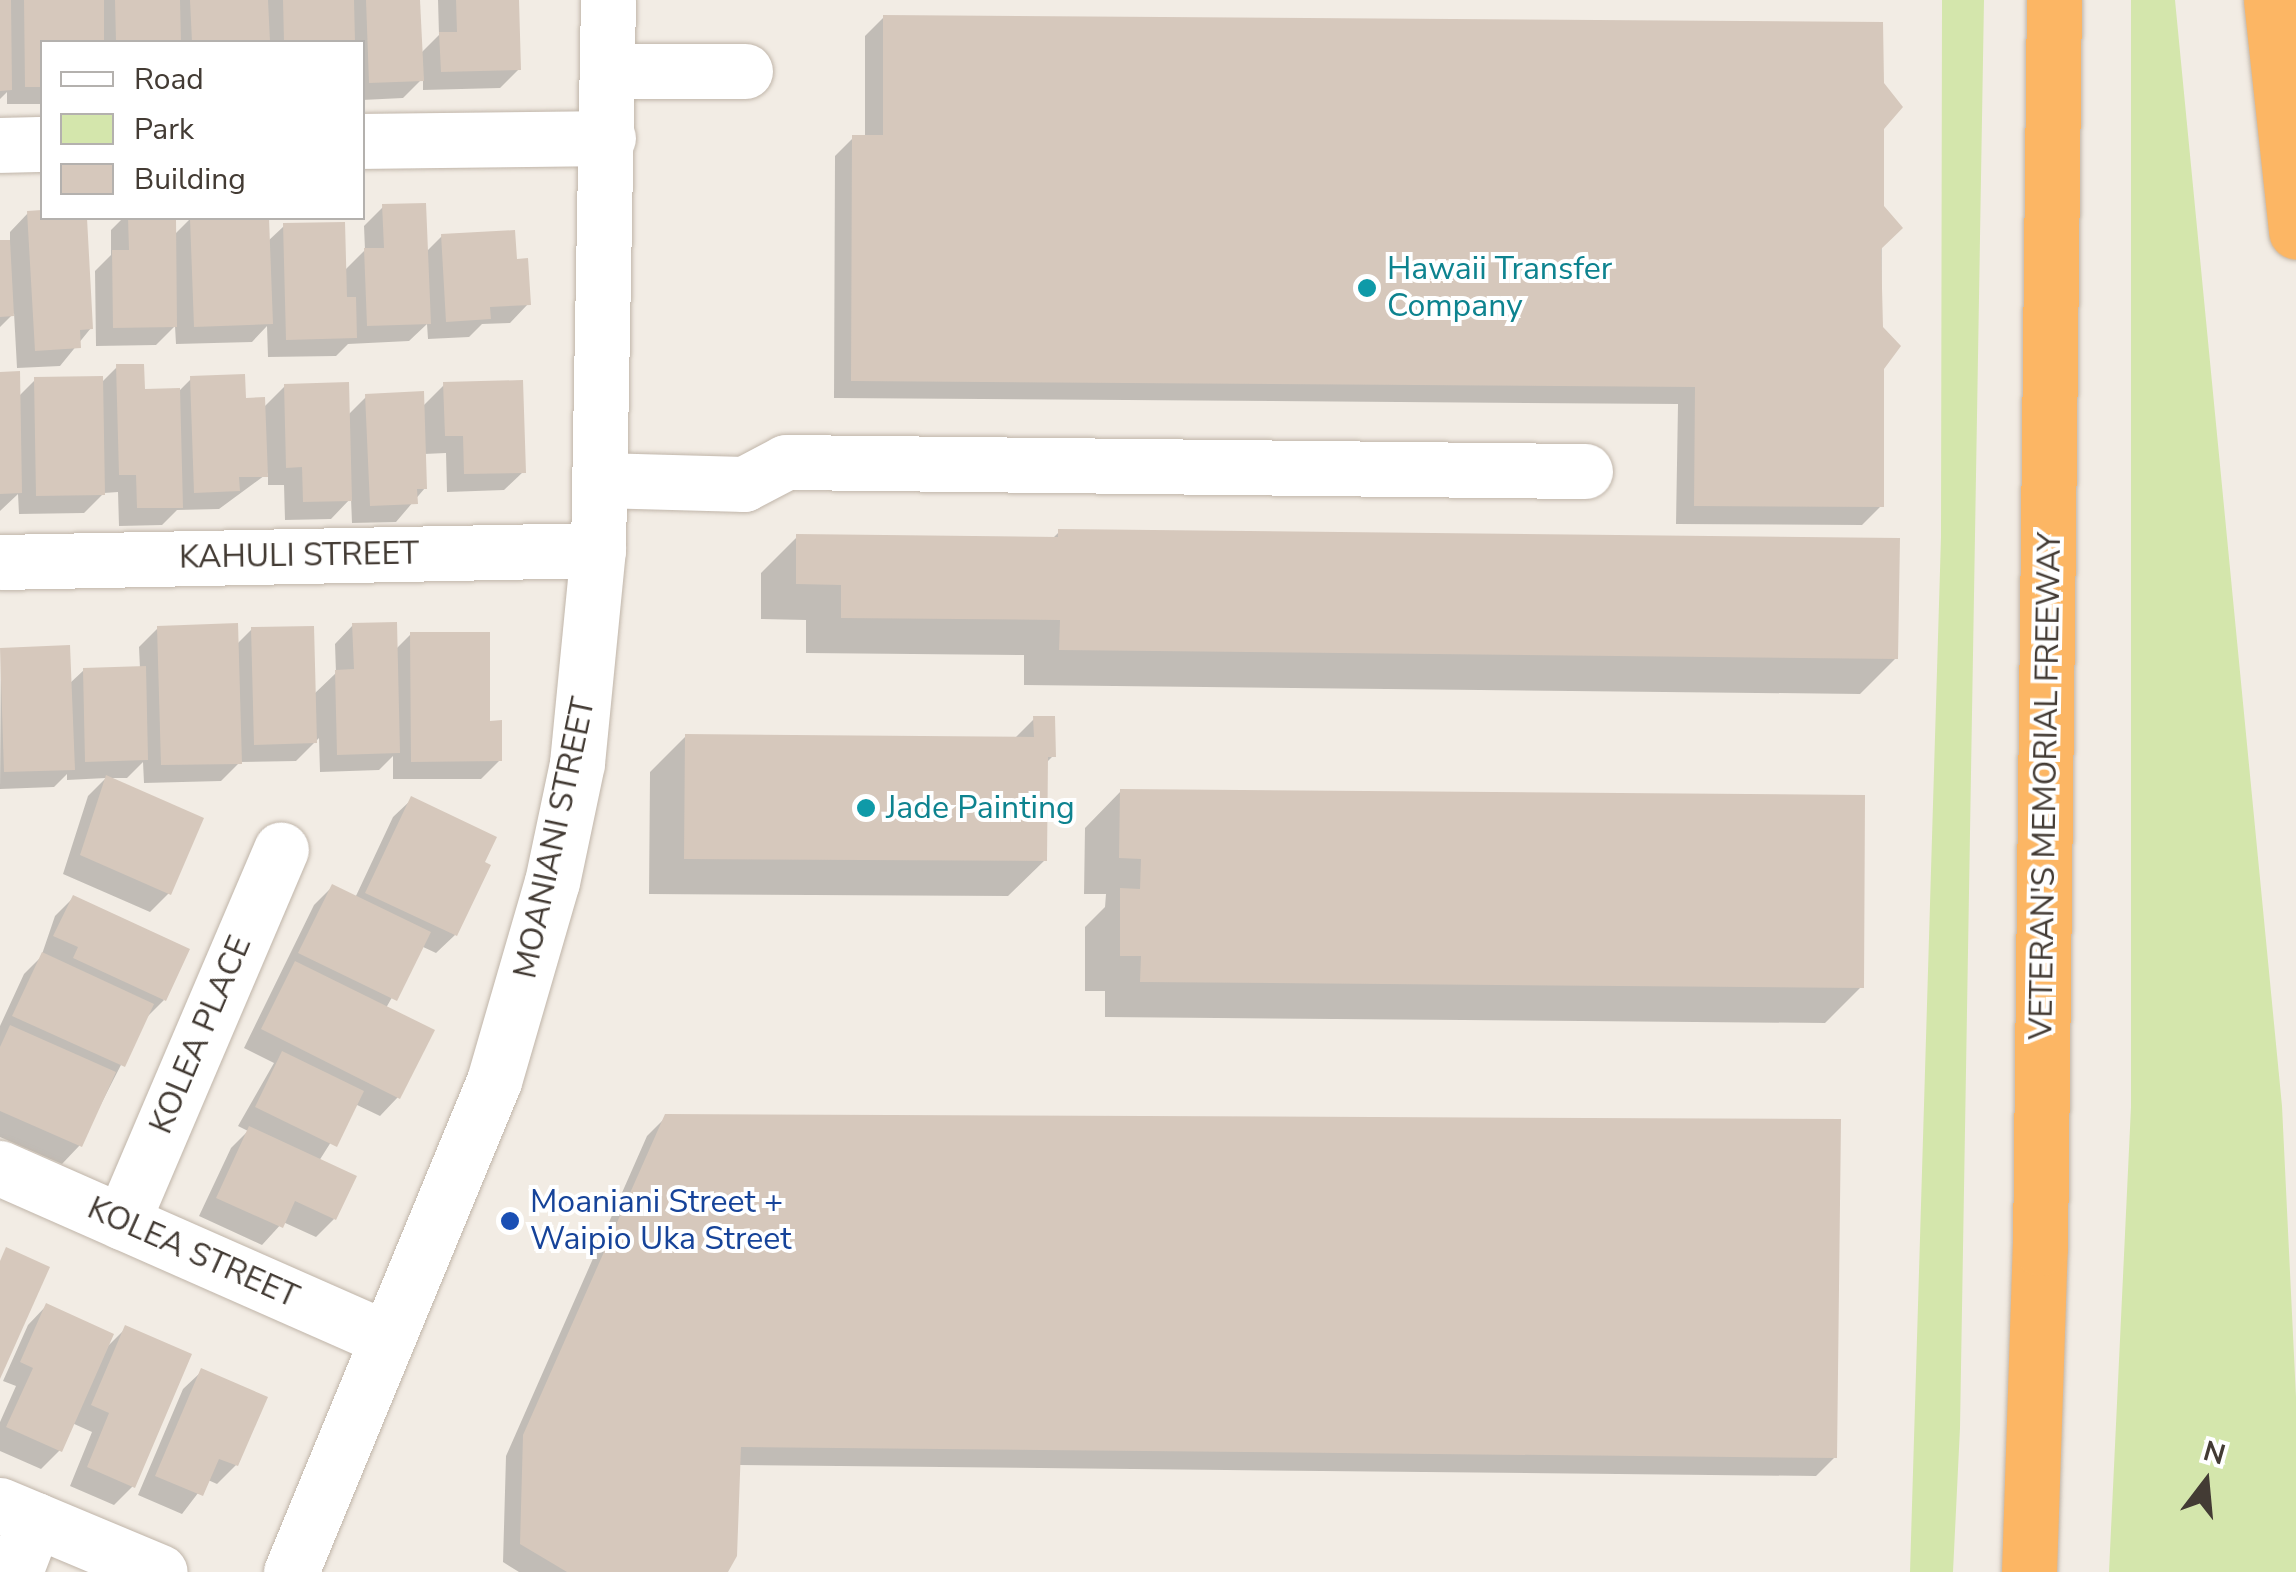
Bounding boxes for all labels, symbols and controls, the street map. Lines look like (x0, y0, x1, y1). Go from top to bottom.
legend (40, 40, 365, 220)
text: Road (134, 59, 204, 100)
text: Park (134, 109, 194, 150)
text: Building (134, 159, 246, 200)
place label: Hawaii Transfer Company (1387, 251, 1612, 326)
marker: Hawaii Transfer Company (1356, 277, 1378, 299)
street label: VETERAN'S MEMORIAL FREEWAY (2022, 532, 2070, 1040)
street label: KAHULI STREET (179, 535, 419, 577)
street label: MOANIANI STREET (506, 694, 604, 982)
place label: Jade Painting (886, 789, 1075, 827)
marker: Jade Painting (855, 797, 877, 819)
street label: KOLEA PLACE (142, 930, 260, 1140)
place label: Moaniani Street + Waipio Uka Street (530, 1184, 792, 1259)
street label: KOLEA STREET (82, 1189, 304, 1317)
marker: Moaniani Street + Waipio Uka Street (499, 1210, 521, 1232)
north arrow (2156, 1432, 2256, 1532)
text: N (2199, 1432, 2230, 1474)

